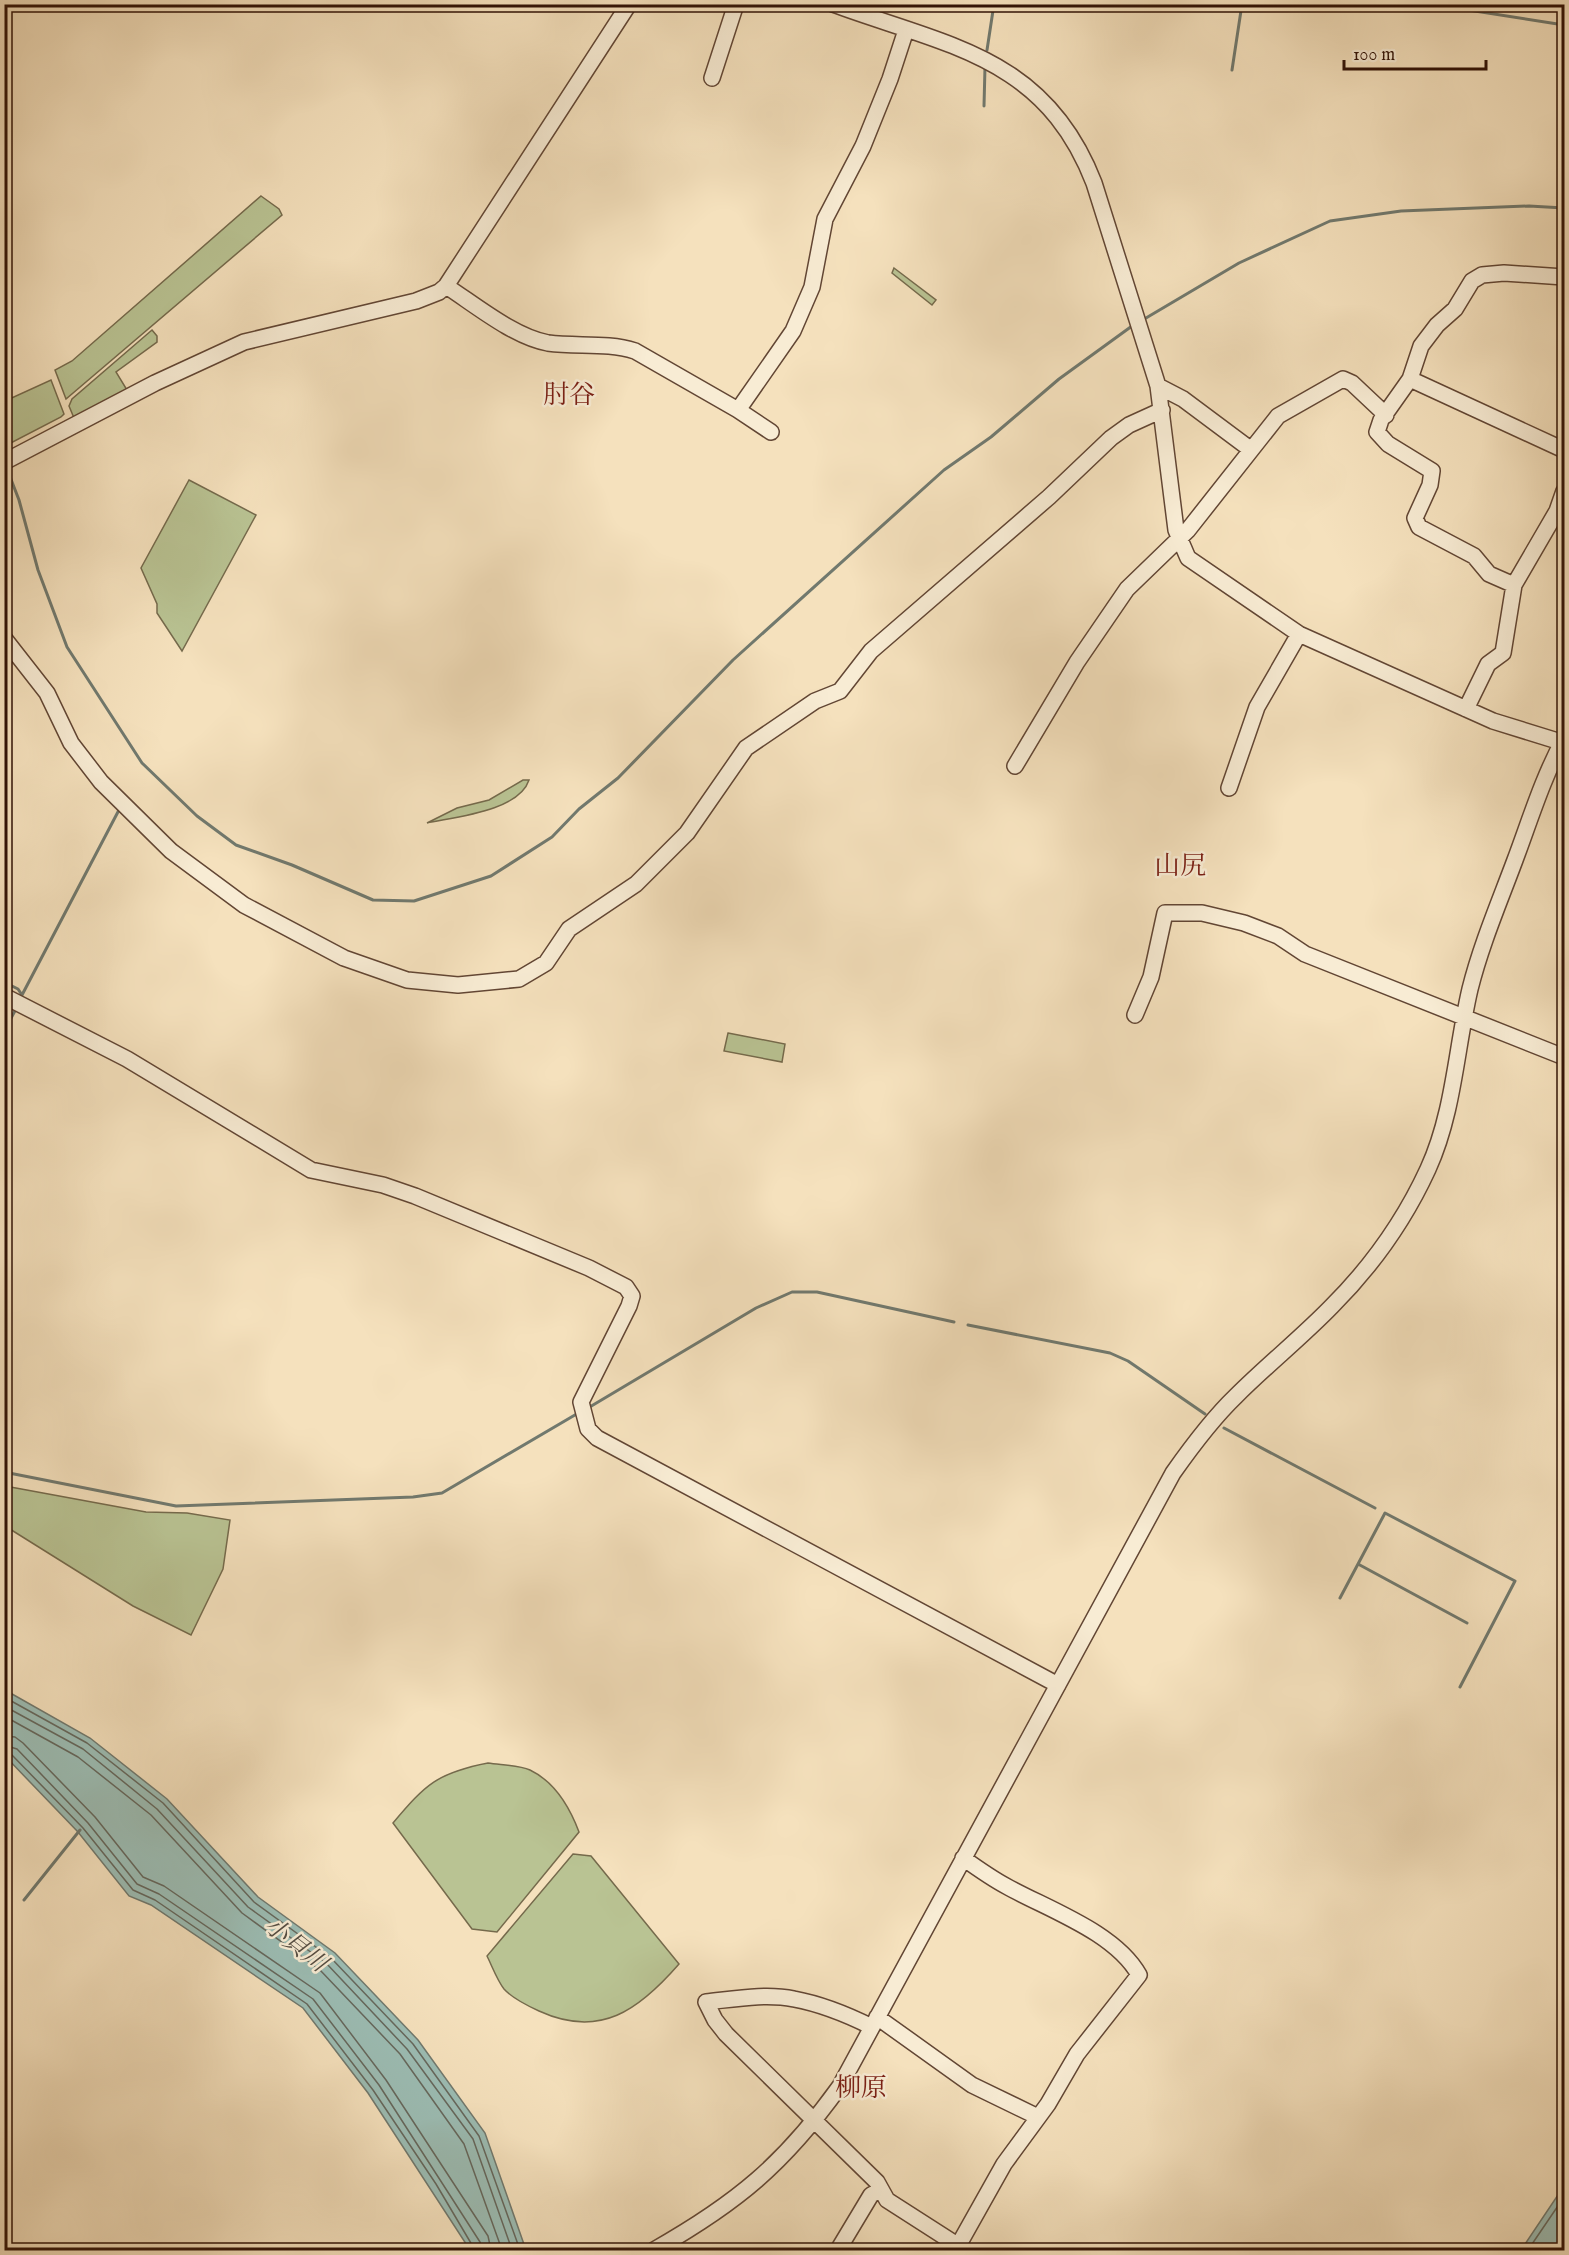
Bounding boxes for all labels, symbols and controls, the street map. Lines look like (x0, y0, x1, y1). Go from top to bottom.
scale bar (1344, 33, 1486, 71)
text: 100 m (1353, 44, 1395, 67)
district label: 肘谷 (543, 379, 595, 412)
district label: 山尻 (1154, 850, 1206, 883)
water label: 小貝川 (257, 1911, 335, 1981)
district label: 柳原 (835, 2072, 887, 2105)

